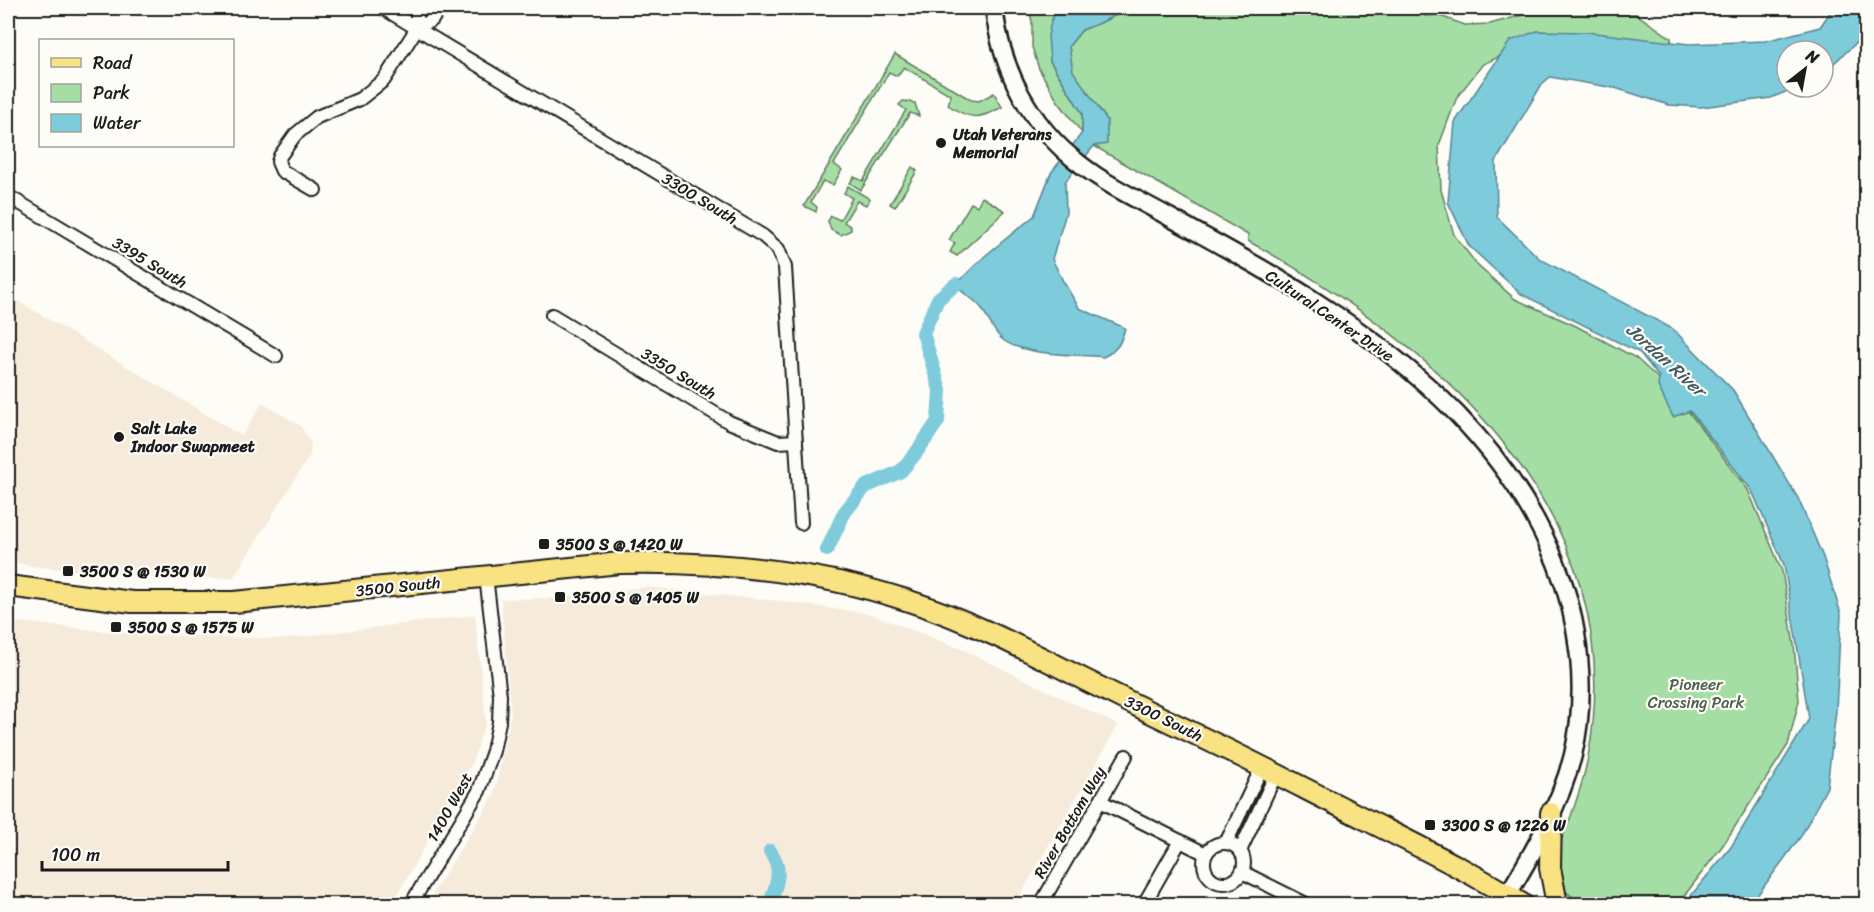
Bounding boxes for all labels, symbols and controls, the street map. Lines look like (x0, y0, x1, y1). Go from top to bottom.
legend (39, 39, 234, 147)
north arrow (1775, 39, 1835, 99)
text: N (1799, 41, 1825, 72)
text: Road (93, 47, 133, 79)
text: Park (93, 77, 130, 109)
text: Water (93, 107, 142, 139)
place label: Utah Veterans Memorial (952, 120, 1052, 167)
marker: Utah Veterans Memorial (934, 136, 948, 150)
street label: 3300 South (656, 164, 743, 233)
street label: 3395 South (107, 229, 193, 296)
street label: Cultural Center Drive (1259, 261, 1400, 369)
water label: Jordan River (1619, 315, 1716, 407)
street label: 3350 South (635, 339, 722, 407)
place label: Salt Lake Indoor Swapmeet (130, 414, 255, 461)
marker: Salt Lake Indoor Swapmeet (112, 430, 126, 444)
place label: 3500 S @ 1420 W (555, 530, 683, 559)
marker: 3500 S @ 1420 W (537, 537, 551, 551)
place label: 3500 S @ 1530 W (79, 557, 206, 586)
marker: 3500 S @ 1530 W (61, 564, 75, 578)
street label: 3500 South (354, 568, 442, 605)
place label: 3500 S @ 1405 W (571, 583, 700, 612)
marker: 3500 S @ 1405 W (553, 590, 567, 604)
place label: 3500 S @ 1575 W (127, 613, 254, 642)
marker: 3500 S @ 1575 W (109, 620, 123, 634)
park label: Pioneer Crossing Park (1648, 670, 1745, 717)
street label: 3300 South (1120, 687, 1208, 750)
street label: River Bottom Way (1025, 760, 1114, 884)
street label: 1400 West (418, 767, 481, 848)
place label: 3300 S @ 1226 W (1441, 811, 1566, 840)
marker: 3300 S @ 1226 W (1423, 818, 1437, 832)
scale bar (42, 834, 228, 872)
text: 100 m (51, 839, 100, 871)

